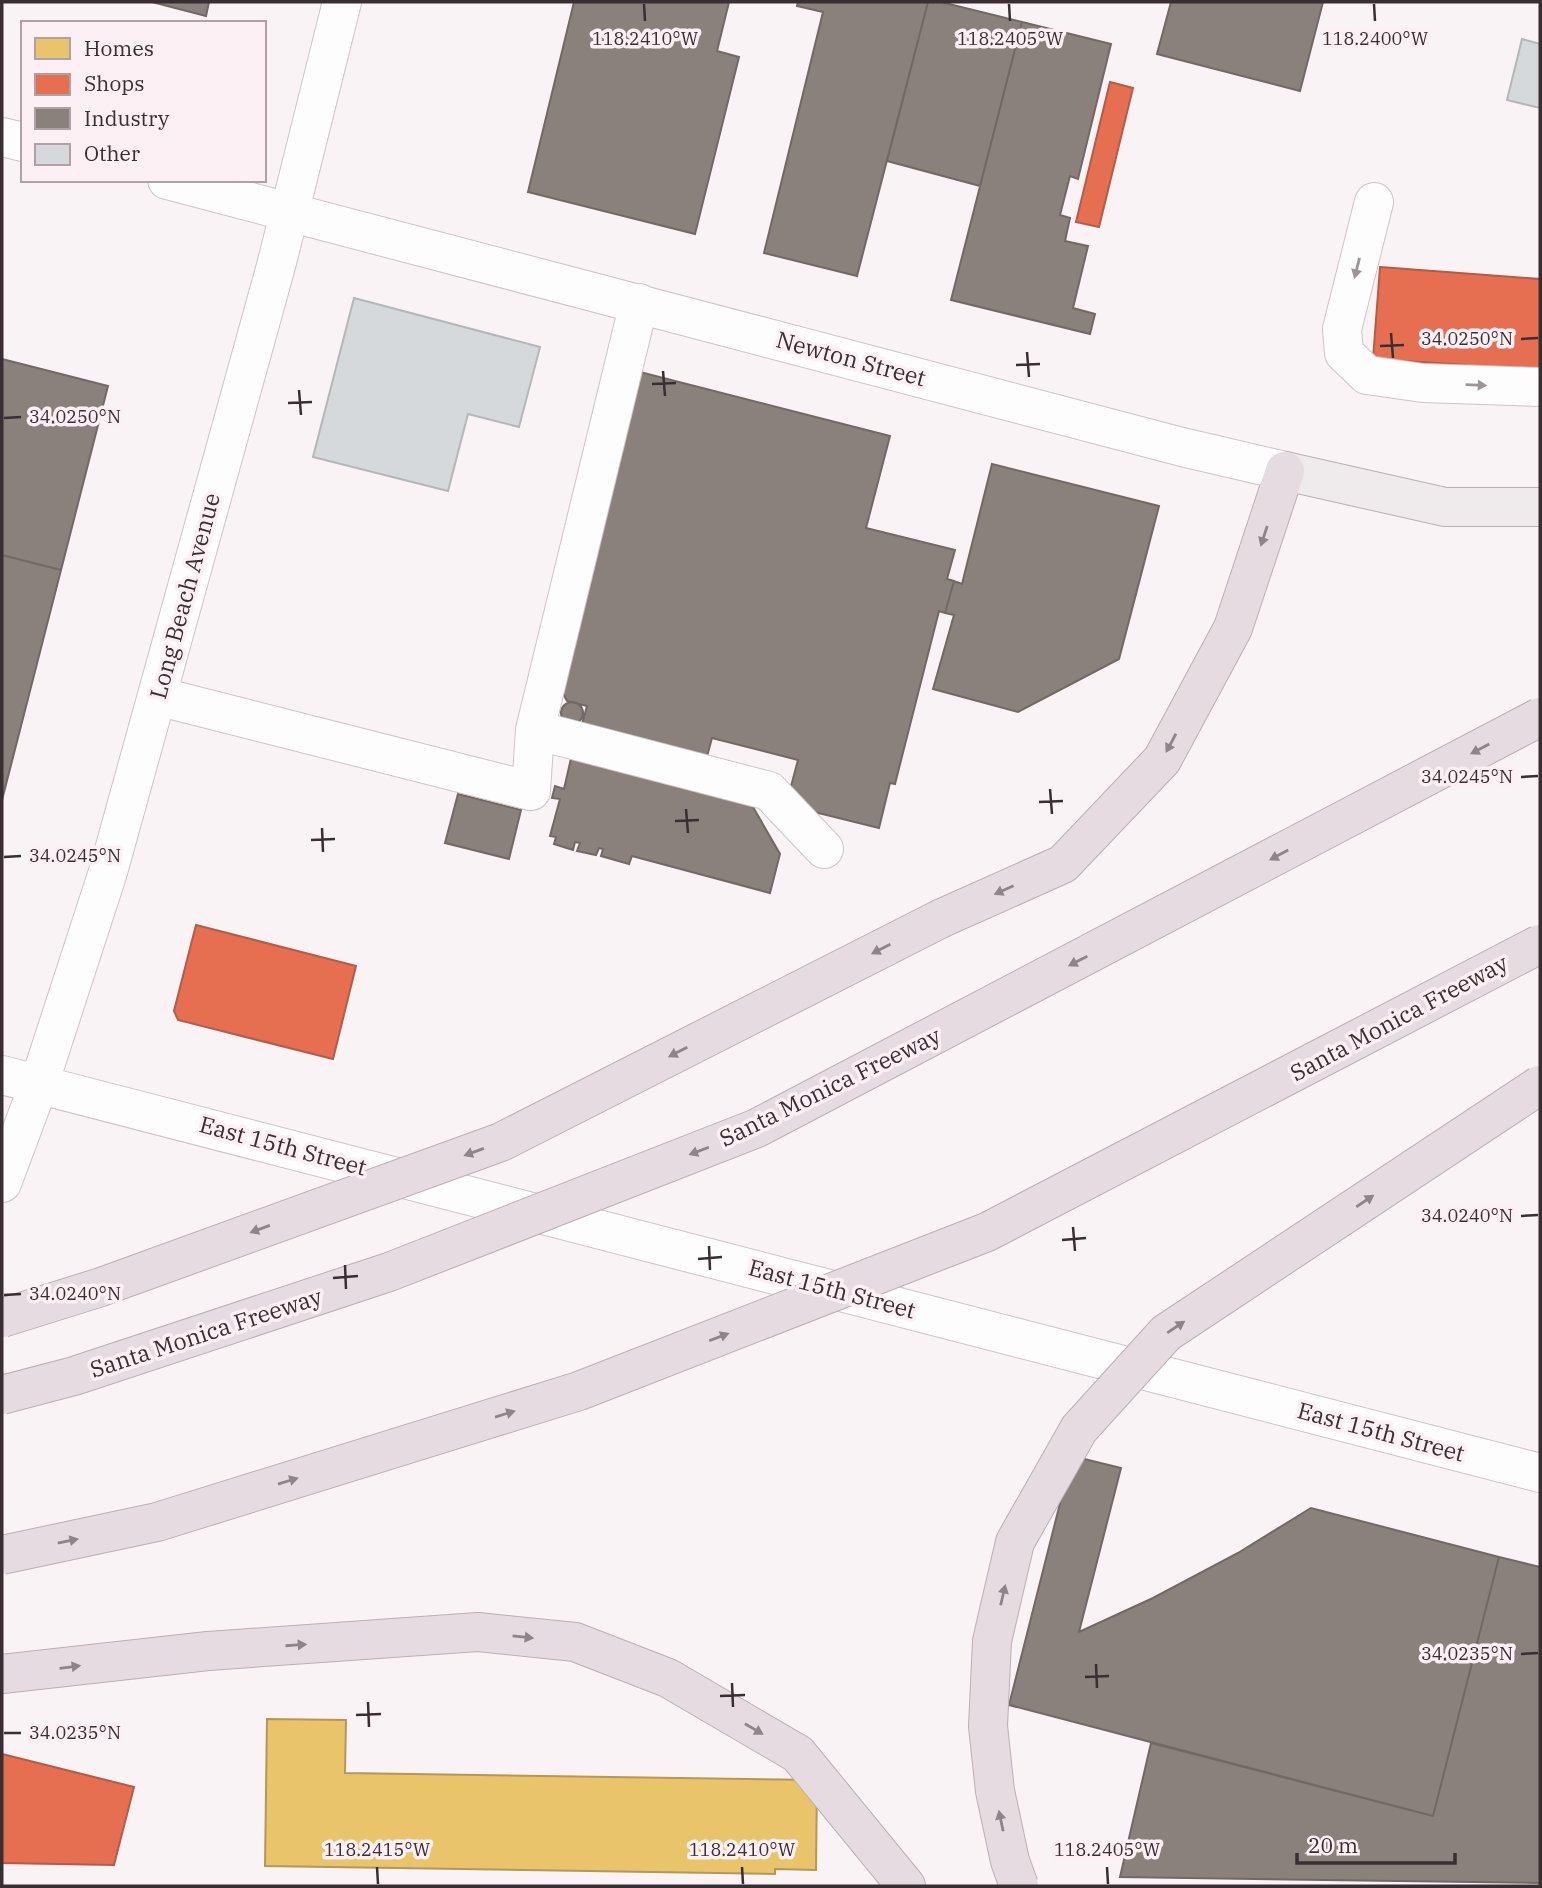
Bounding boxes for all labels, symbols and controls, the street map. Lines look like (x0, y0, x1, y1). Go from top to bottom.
legend (21, 21, 266, 182)
text: 118.2410°W (592, 27, 699, 50)
text: 118.2405°W (957, 27, 1064, 50)
text: 118.2400°W (1322, 27, 1429, 50)
text: Homes (84, 34, 154, 62)
text: Shops (84, 69, 144, 97)
text: Industry (84, 104, 170, 132)
text: Other (84, 139, 141, 167)
one-way arrow (1351, 258, 1362, 280)
street label: Newton Street (773, 324, 929, 392)
text: 34.0250°N (1421, 327, 1513, 350)
one-way arrow (1465, 380, 1487, 391)
text: 34.0250°N (29, 405, 121, 428)
street label: Long Beach Avenue (142, 489, 226, 702)
one-way arrow (1258, 526, 1269, 547)
one-way arrow (1165, 733, 1177, 753)
one-way arrow (1470, 743, 1490, 755)
text: 34.0245°N (1421, 765, 1513, 788)
text: 34.0245°N (29, 844, 121, 867)
one-way arrow (1269, 850, 1289, 861)
one-way arrow (994, 884, 1014, 896)
one-way arrow (871, 943, 891, 954)
street label: Santa Monica Freeway (1284, 947, 1513, 1087)
one-way arrow (1068, 956, 1088, 967)
street label: Santa Monica Freeway (714, 1019, 946, 1153)
one-way arrow (668, 1046, 688, 1057)
street label: East 15th Street (196, 1108, 370, 1182)
one-way arrow (689, 1145, 710, 1156)
one-way arrow (463, 1146, 484, 1157)
one-way arrow (1356, 1195, 1375, 1208)
text: 34.0240°N (1421, 1204, 1513, 1227)
one-way arrow (249, 1224, 270, 1235)
street label: East 15th Street (745, 1251, 919, 1325)
street label: Santa Monica Freeway (86, 1280, 326, 1384)
text: 34.0240°N (29, 1282, 121, 1305)
one-way arrow (1167, 1320, 1185, 1334)
one-way arrow (708, 1331, 729, 1342)
street label: East 15th Street (1294, 1394, 1468, 1468)
one-way arrow (495, 1408, 516, 1419)
one-way arrow (277, 1476, 298, 1486)
one-way arrow (57, 1535, 79, 1546)
one-way arrow (998, 1584, 1009, 1606)
one-way arrow (512, 1632, 534, 1643)
one-way arrow (285, 1639, 307, 1650)
text: 34.0235°N (1421, 1642, 1513, 1665)
one-way arrow (59, 1661, 81, 1672)
text: 34.0235°N (29, 1721, 121, 1744)
one-way arrow (745, 1722, 764, 1735)
one-way arrow (996, 1810, 1007, 1832)
scale bar (1297, 1822, 1454, 1866)
text: 20 m (1308, 1831, 1358, 1859)
text: 118.2415°W (324, 1838, 431, 1861)
text: 118.2410°W (689, 1838, 796, 1861)
text: 118.2405°W (1054, 1838, 1161, 1861)

